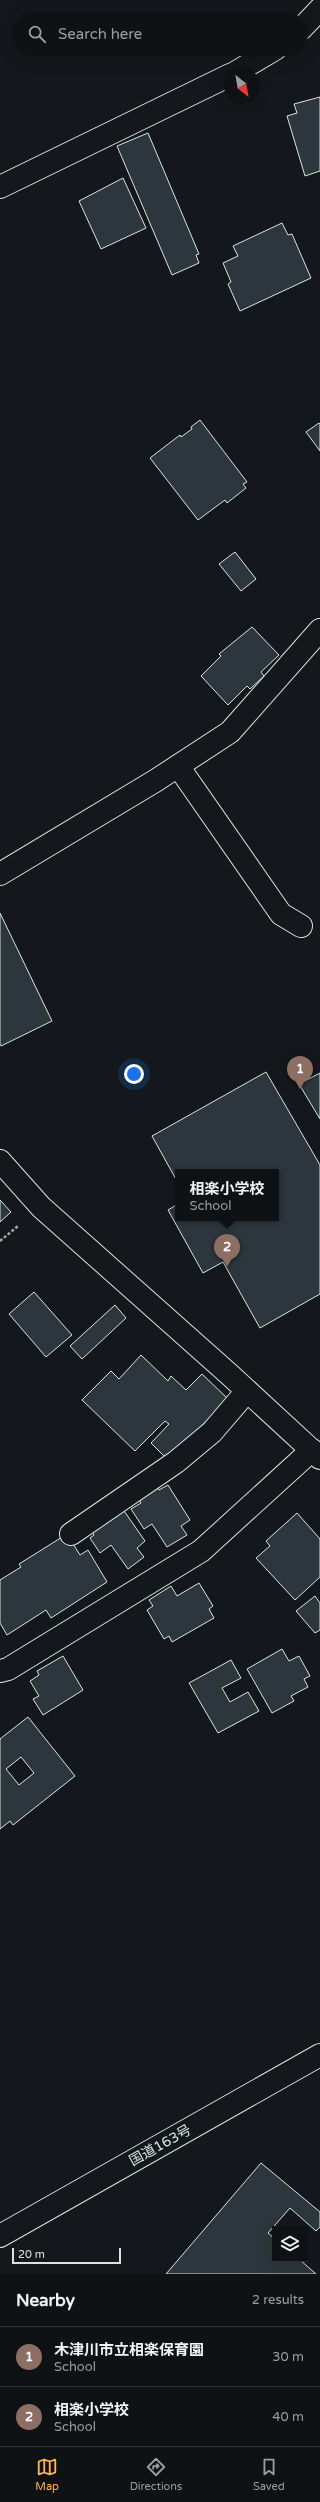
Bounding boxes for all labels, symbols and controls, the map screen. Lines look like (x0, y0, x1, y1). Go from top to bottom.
search box (12, 12, 308, 56)
icon: search (26, 23, 48, 45)
text: Search here (58, 25, 142, 43)
north arrow (224, 68, 260, 104)
pin: 1 (287, 1056, 313, 1089)
your location (124, 1064, 144, 1084)
popup (175, 1169, 279, 1221)
text: 相楽小学校 (189, 1180, 265, 1198)
text: School (189, 1198, 231, 1214)
pin: 2 (214, 1234, 240, 1267)
street label: 国道163号 (126, 2121, 194, 2169)
map controls (272, 2226, 308, 2262)
button: layers (272, 2226, 308, 2262)
scale bar (12, 2246, 121, 2265)
text: 20 m (18, 2248, 45, 2261)
text: Nearby (16, 2290, 75, 2311)
text: 2 results (252, 2292, 304, 2308)
text: 木津川市立相楽保育園 (54, 2341, 204, 2359)
text: 1 (25, 2349, 33, 2365)
text: 30 m (272, 2349, 304, 2365)
text: School (54, 2359, 96, 2375)
text: 相楽小学校 (54, 2401, 129, 2419)
text: 2 (25, 2409, 33, 2425)
text: 40 m (272, 2409, 304, 2425)
text: School (54, 2419, 96, 2435)
tab: Map (35, 2456, 59, 2493)
tab: Directions (130, 2456, 182, 2493)
tab: Saved (253, 2456, 285, 2493)

